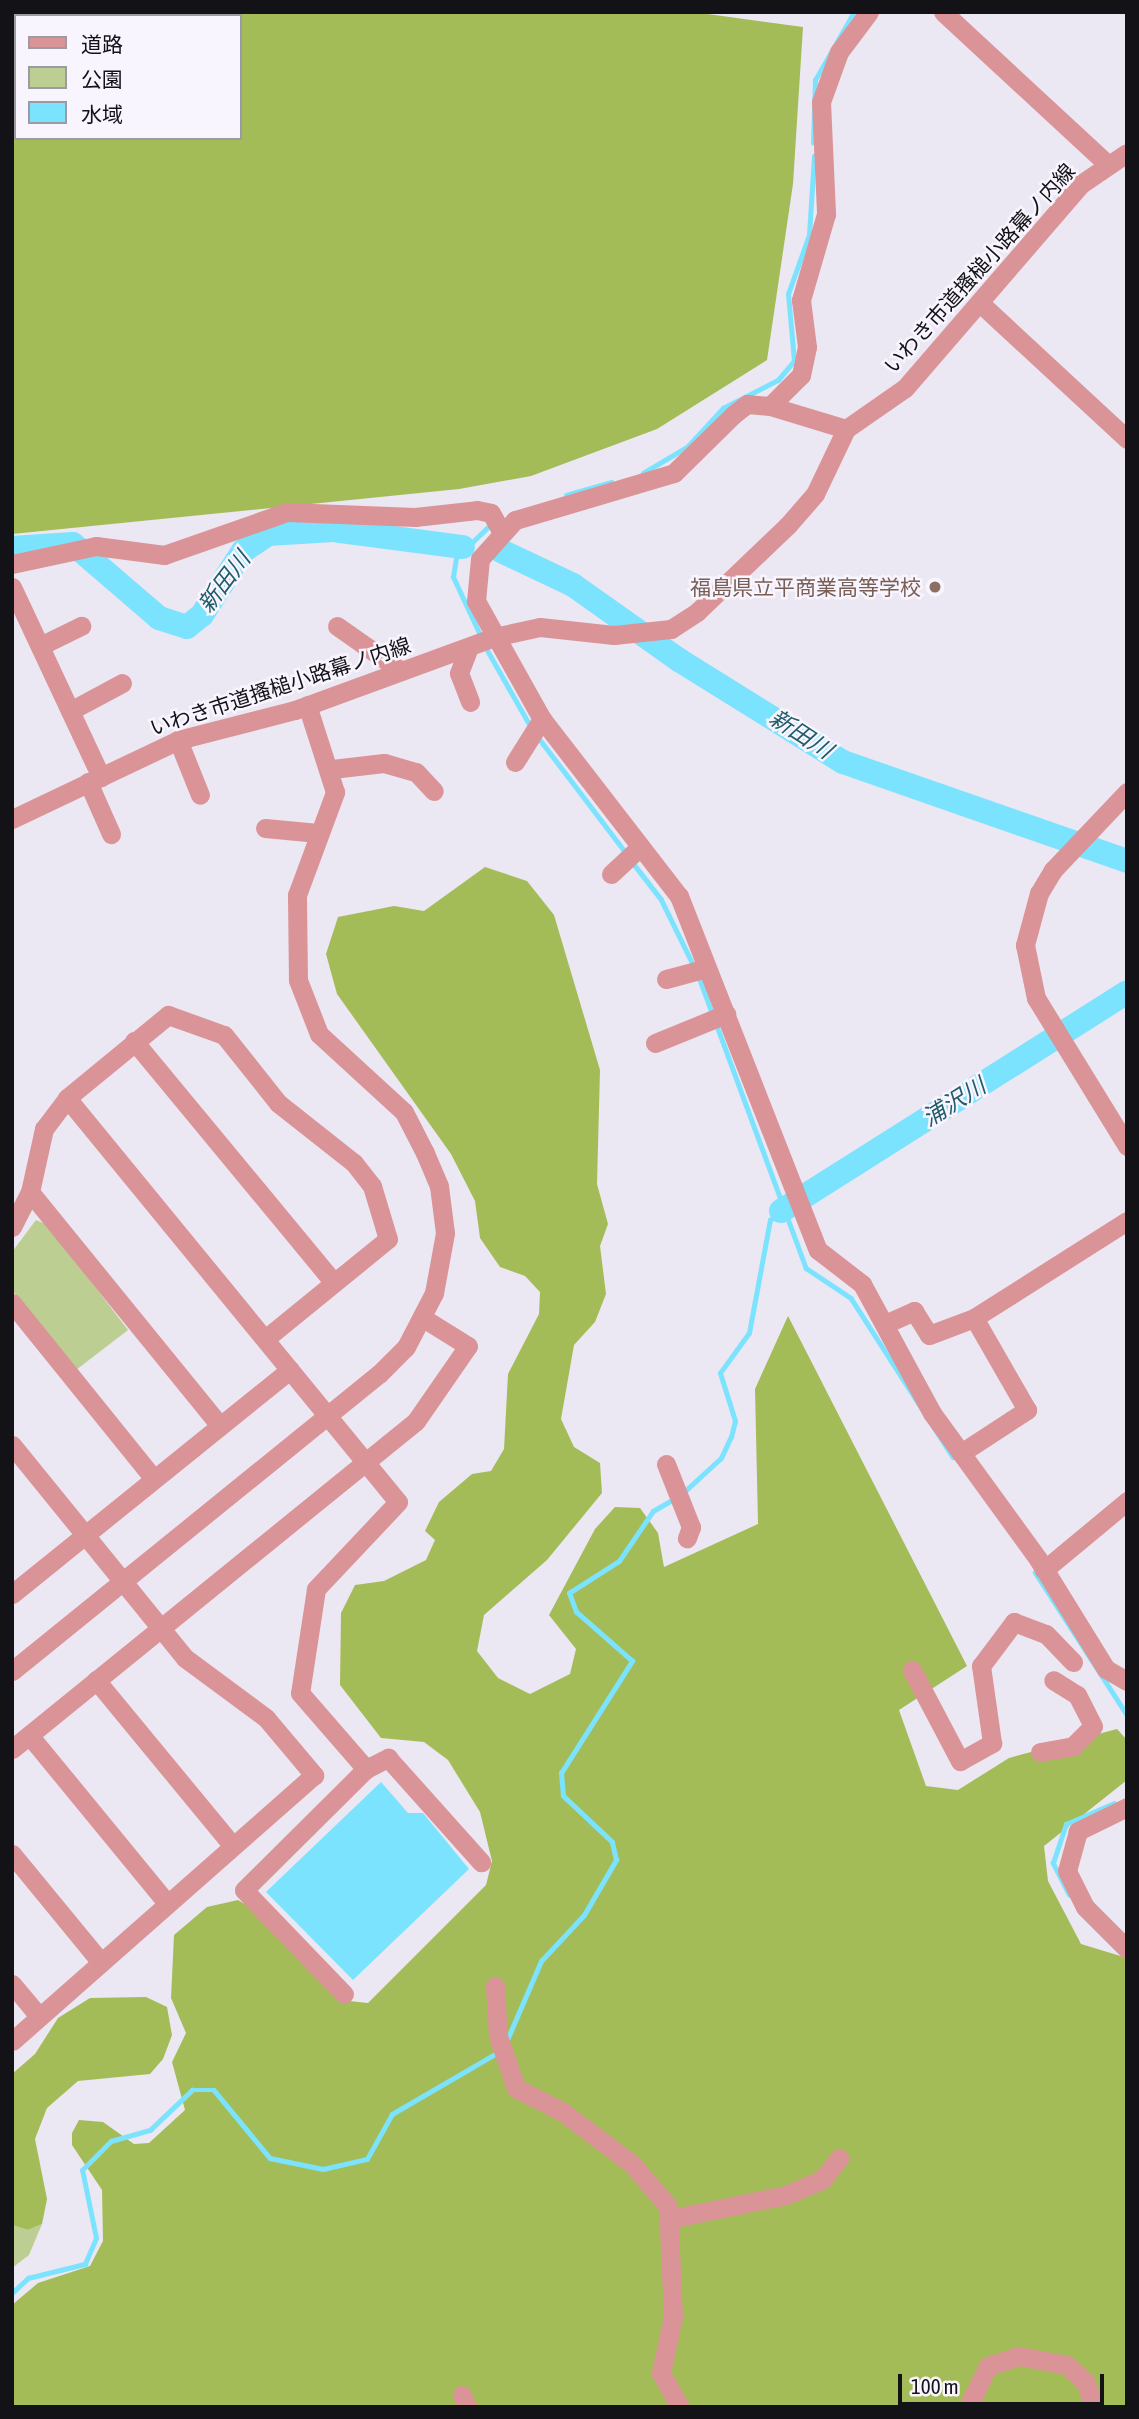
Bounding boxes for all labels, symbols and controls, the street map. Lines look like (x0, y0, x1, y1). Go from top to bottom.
legend (14, 14, 242, 140)
text: 道路 (81, 32, 123, 56)
text: 公園 (81, 67, 123, 91)
text: 水域 (81, 102, 123, 126)
street label: いわき市道搔槌小路幕ノ内線 (878, 158, 1080, 378)
water label: 新田川 (192, 546, 256, 618)
place label: 福島県立平商業高等学校 (690, 574, 921, 600)
marker: 福島県立平商業高等学校 (927, 579, 943, 595)
street label: いわき市道搔槌小路幕ノ内線 (146, 632, 414, 740)
water label: 新田川 (765, 704, 837, 764)
water label: 浦沢川 (917, 1072, 991, 1132)
scale bar (901, 2360, 1108, 2404)
text: 100 m (911, 2374, 959, 2398)

